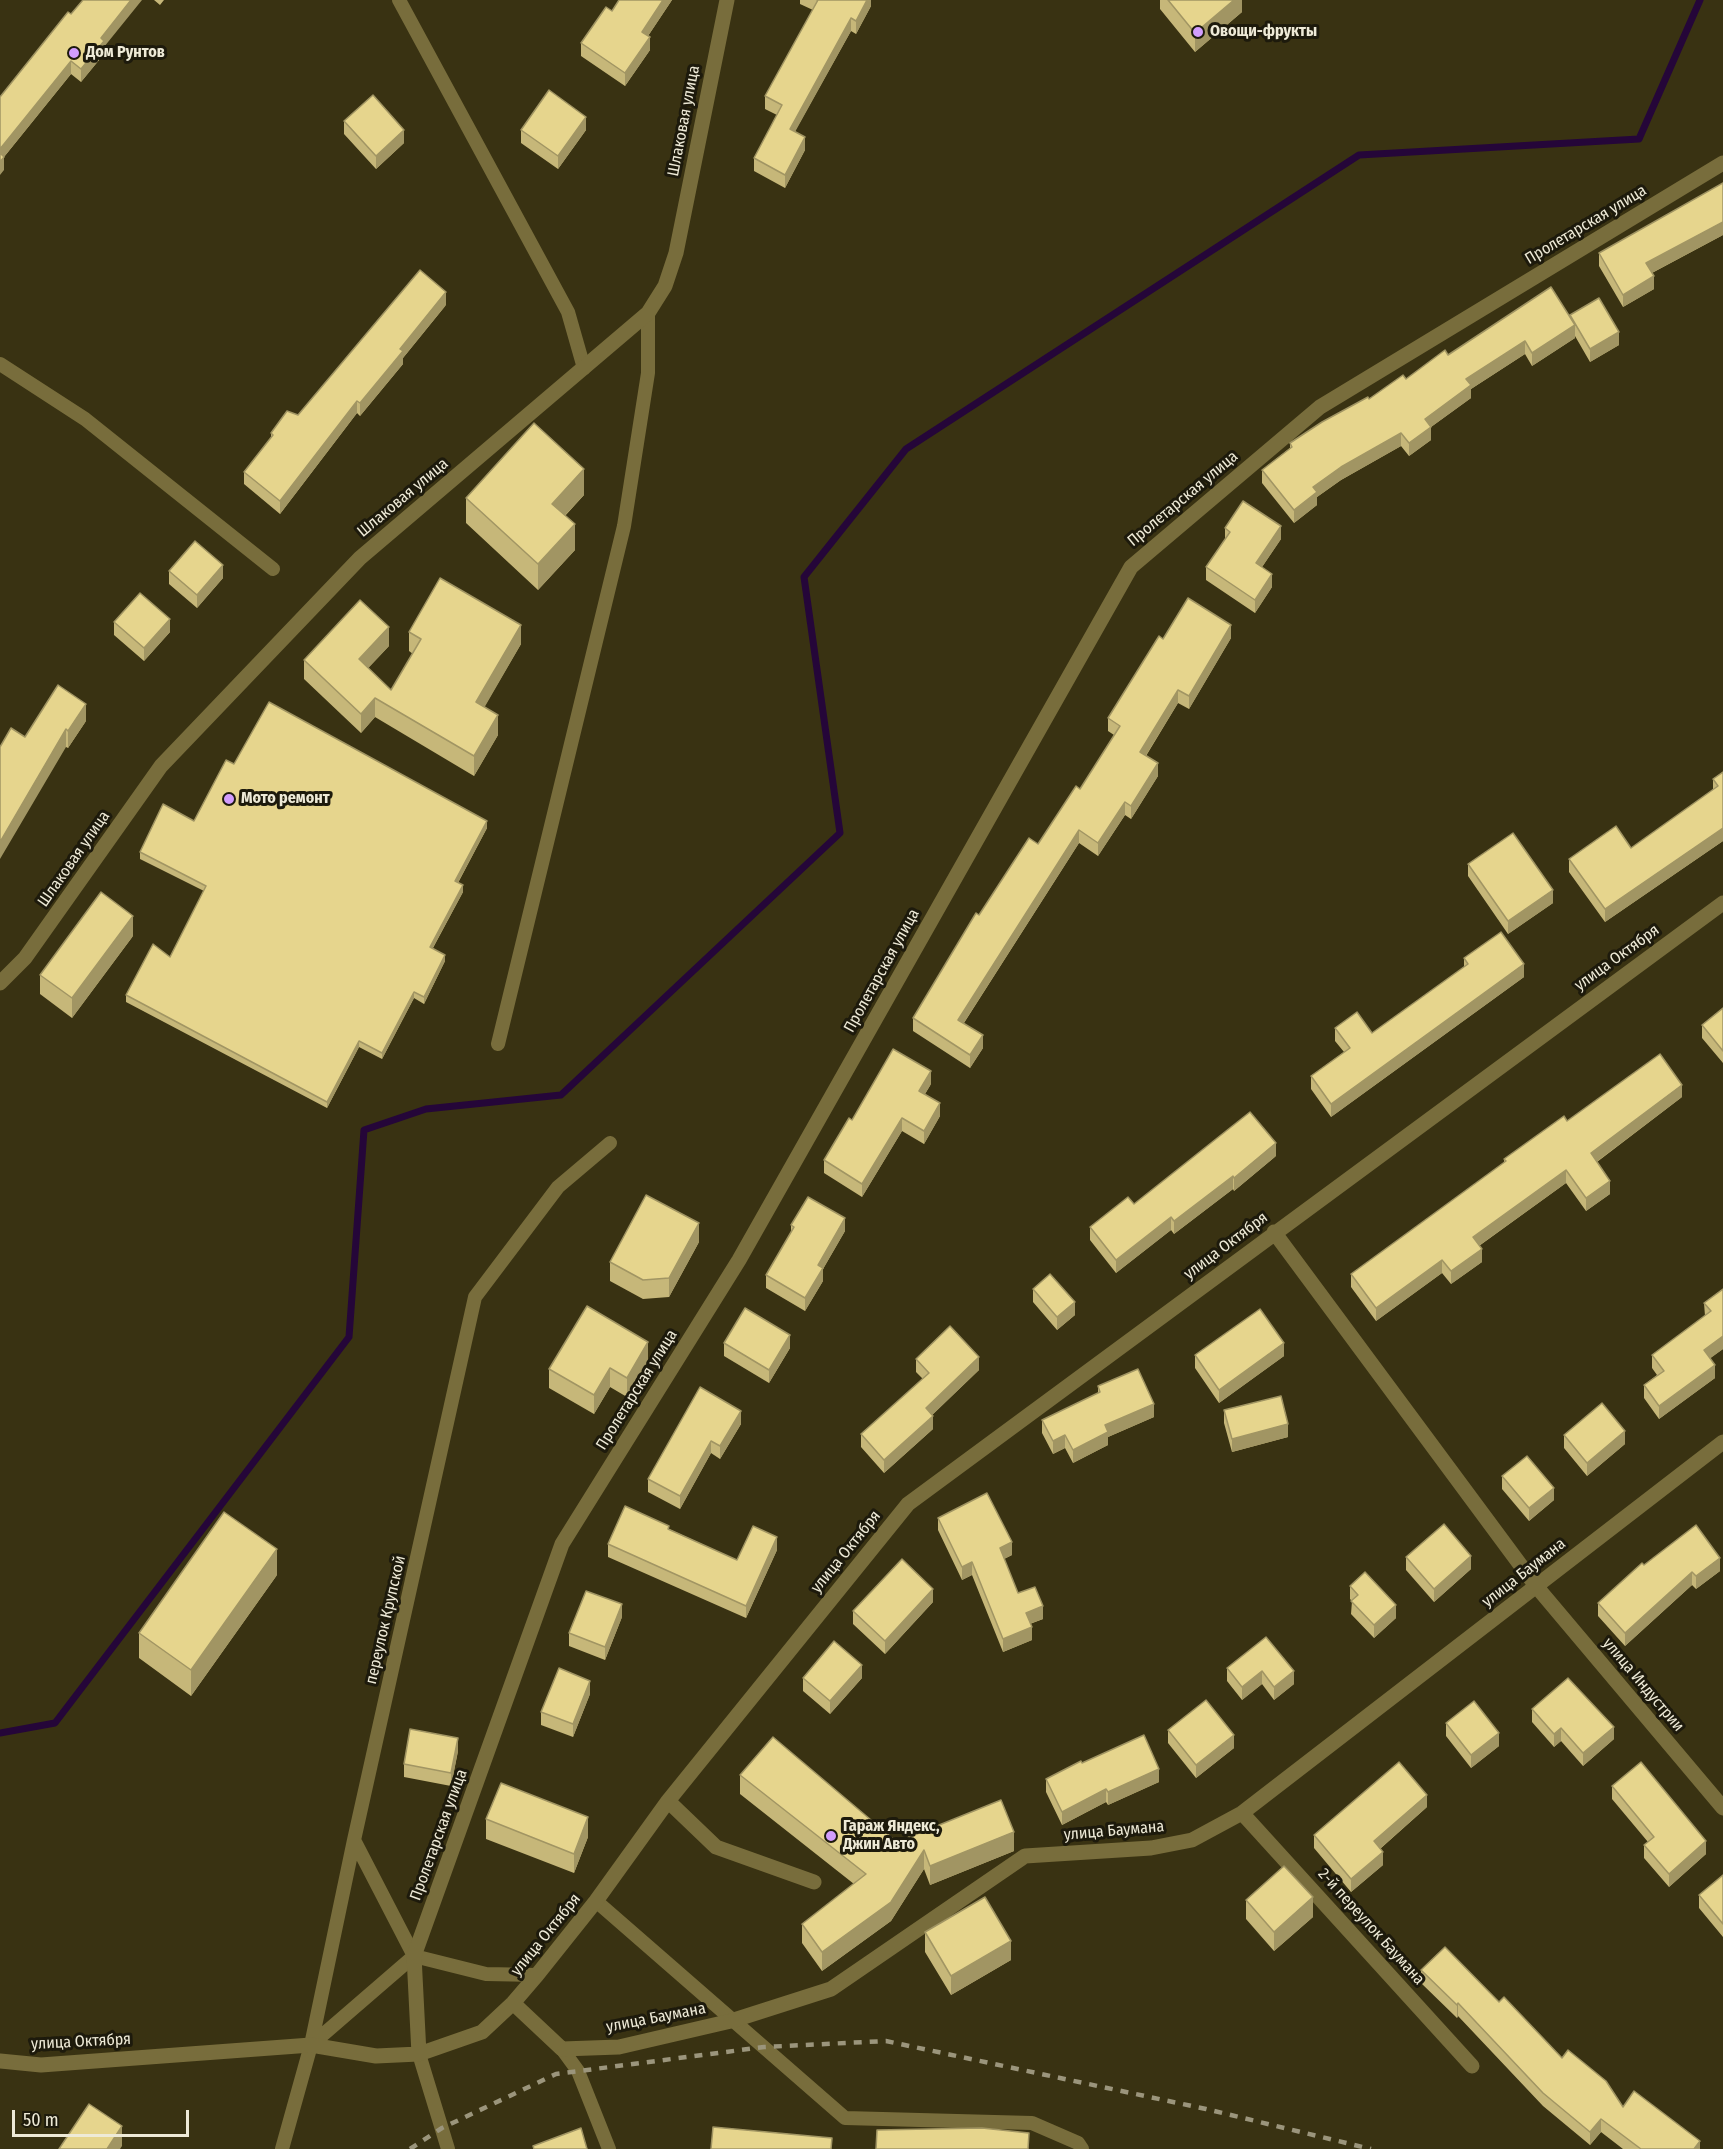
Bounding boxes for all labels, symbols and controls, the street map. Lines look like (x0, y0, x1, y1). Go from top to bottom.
place label: Овощи-фрукты (1210, 22, 1317, 42)
marker: Овощи-фрукты (1191, 25, 1205, 39)
place label: Дом Рунтов (86, 43, 165, 63)
marker: Дом Рунтов (67, 46, 81, 60)
street label: Шлаковая улица (664, 64, 704, 178)
street label: Пролетарская улица (1522, 181, 1650, 269)
street label: Пролетарская улица (1124, 447, 1242, 551)
street label: Шлаковая улица (354, 454, 452, 542)
place label: Мото ремонт (241, 789, 330, 809)
marker: Мото ремонт (222, 792, 236, 806)
street label: Шлаковая улица (34, 807, 114, 911)
street label: Пролетарская улица (840, 906, 924, 1036)
street label: улица Октября (1571, 921, 1663, 995)
street label: улица Октября (1180, 1208, 1272, 1284)
street label: Пролетарская улица (592, 1326, 682, 1454)
street label: улица Октября (807, 1507, 885, 1597)
street label: улица Баумана (1478, 1534, 1570, 1612)
street label: переулок Крупской (362, 1554, 410, 1686)
street label: улица Индустрии (1598, 1634, 1688, 1736)
street label: Пролетарская улица (406, 1767, 472, 1903)
place label: Гараж Яндекс, Джин Авто (843, 1817, 940, 1855)
street label: улица Баумана (1063, 1817, 1165, 1845)
marker: Гараж Яндекс, Джин Авто (824, 1829, 838, 1843)
street label: 2-й переулок Баумана (1314, 1865, 1428, 1989)
street label: улица Октября (507, 1890, 585, 1980)
street label: улица Баумана (605, 1999, 707, 2037)
street label: улица Октября (31, 2030, 131, 2054)
scale bar (15, 2098, 192, 2136)
text: 50 m (23, 2109, 59, 2131)

